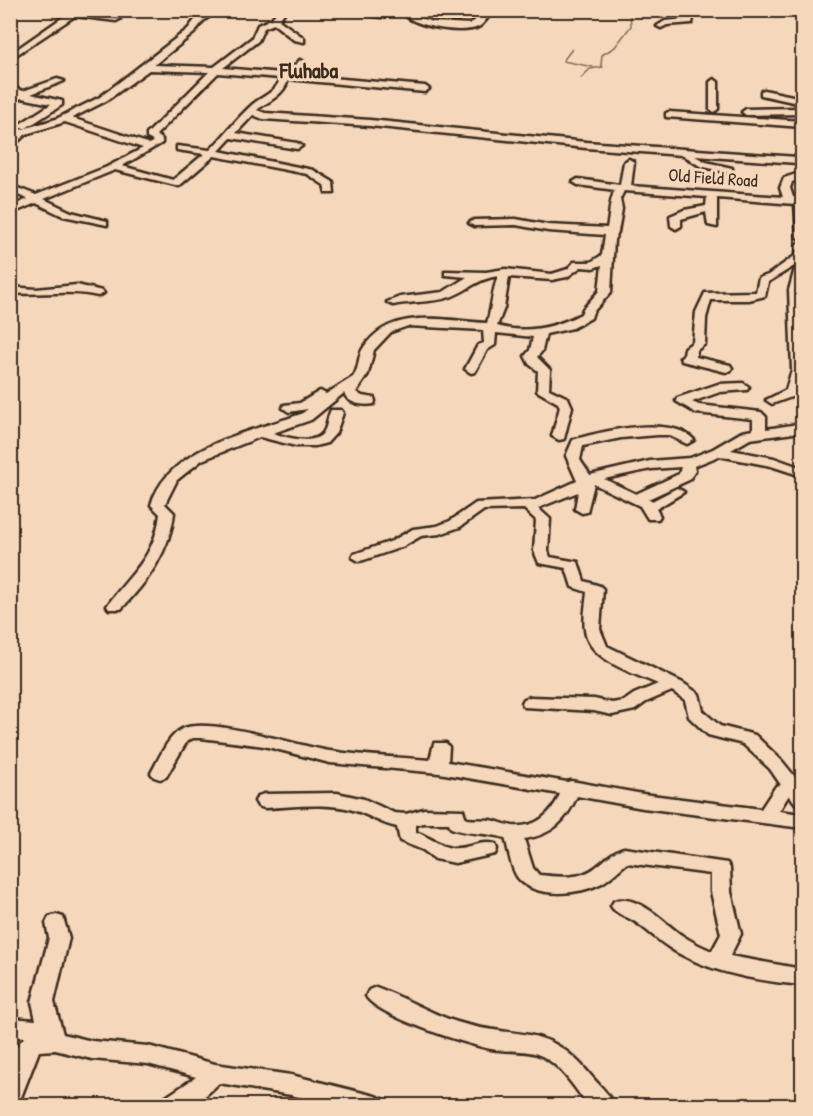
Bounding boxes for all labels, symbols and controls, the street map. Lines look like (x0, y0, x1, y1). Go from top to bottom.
district label: Fluhaba (279, 55, 339, 85)
street label: Old Field Road (668, 162, 758, 193)

